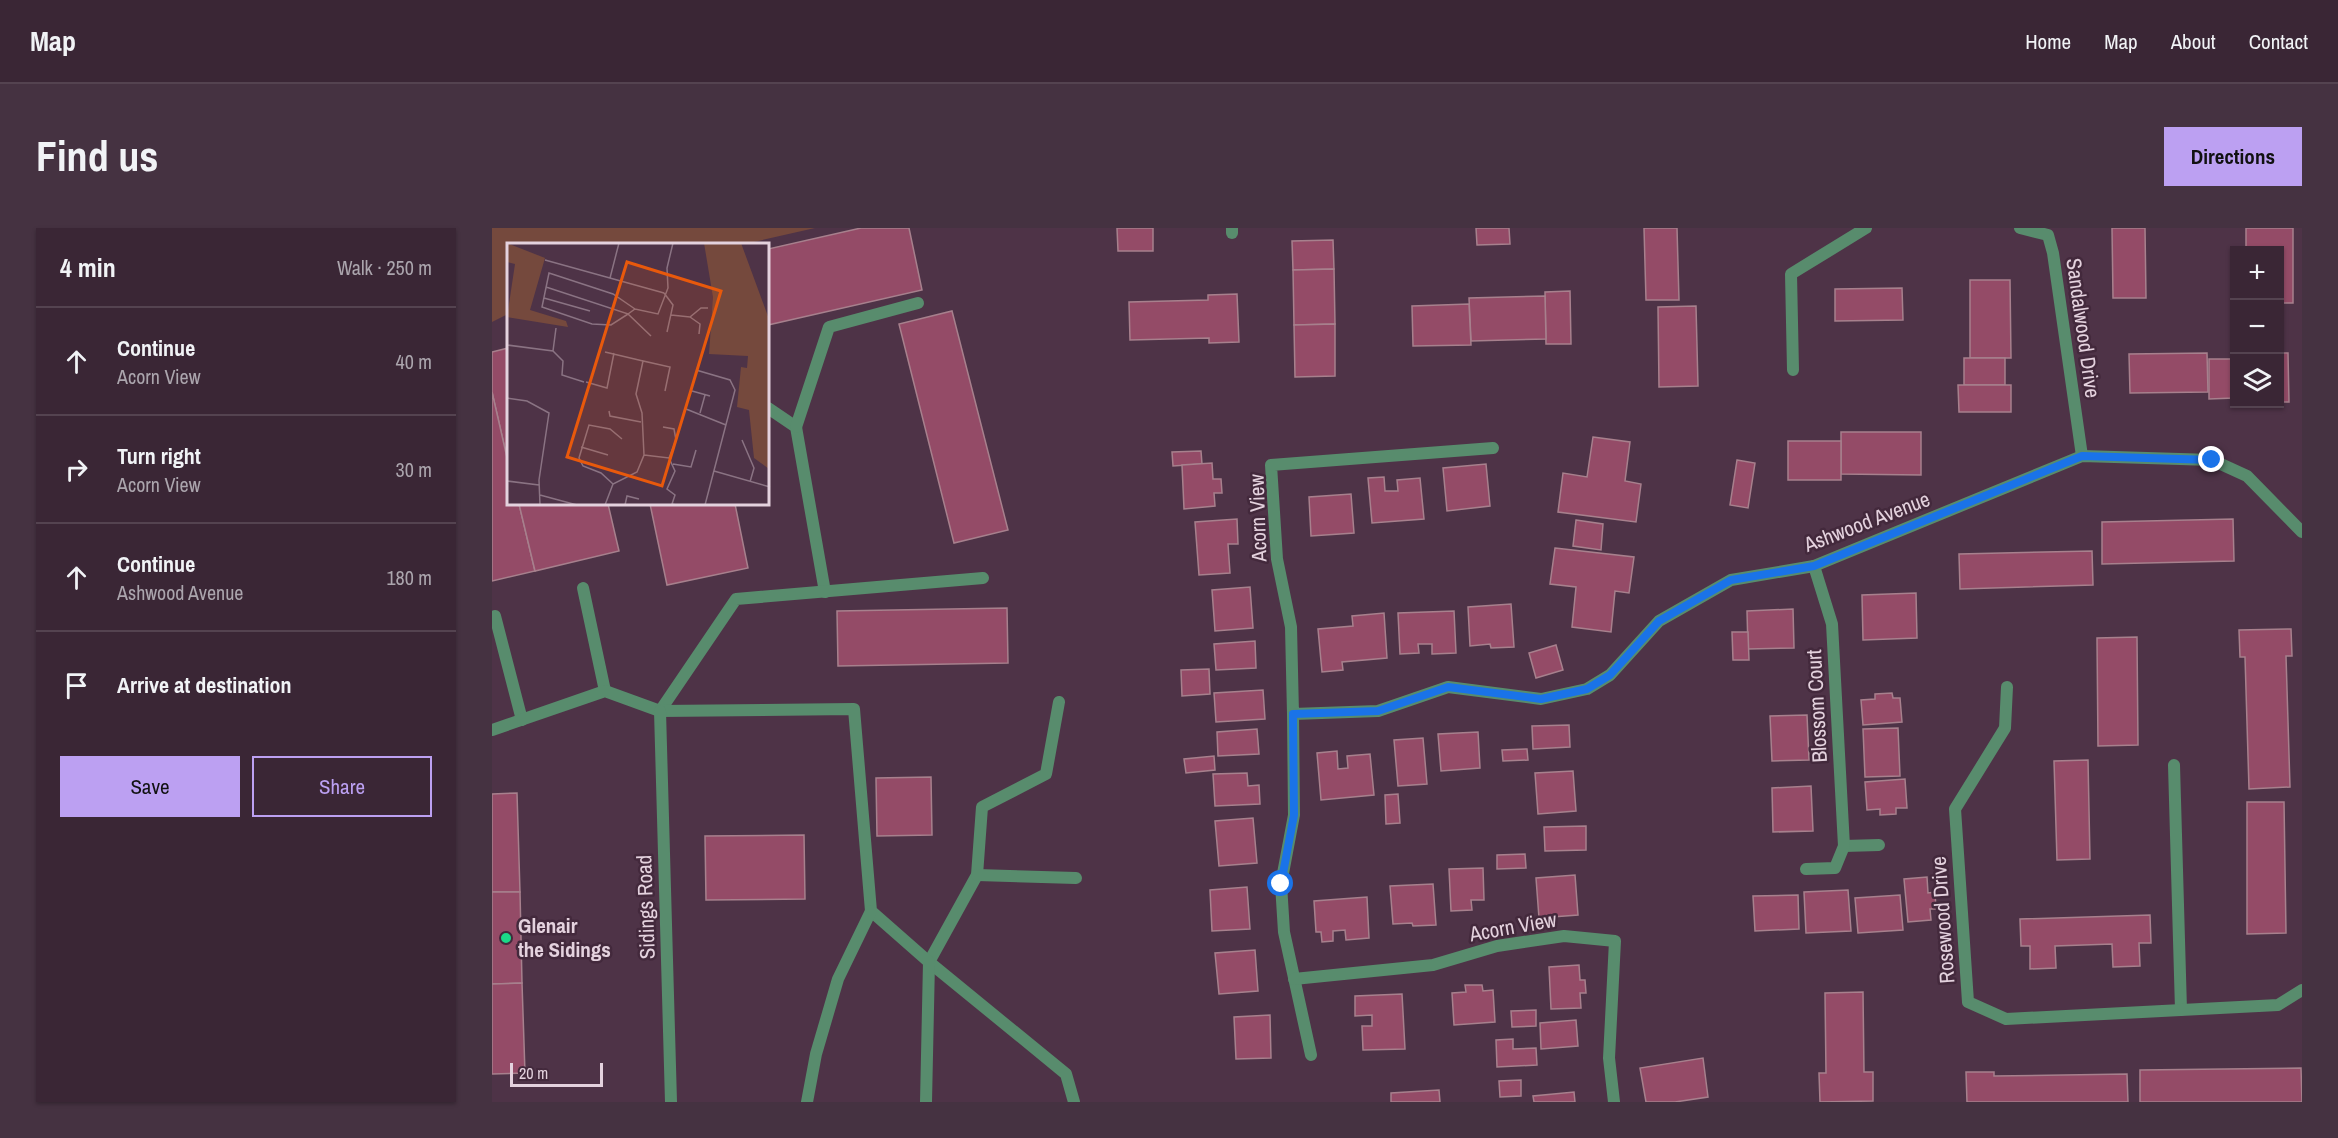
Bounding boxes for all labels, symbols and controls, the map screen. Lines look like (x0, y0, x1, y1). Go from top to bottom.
text: Map (30, 22, 76, 60)
text: Home (2025, 27, 2071, 56)
text: Map (2104, 27, 2138, 56)
text: About (2171, 27, 2216, 56)
text: Contact (2249, 27, 2308, 56)
button: Directions (2164, 127, 2302, 186)
text: Find us (36, 128, 158, 184)
inset map (507, 243, 770, 506)
map controls (2230, 246, 2284, 408)
button: + (2230, 246, 2284, 300)
text: 4 min (60, 250, 116, 285)
text: Walk · 250 m (337, 254, 432, 281)
street label: Sandalwood Drive (2059, 256, 2108, 400)
button: − (2230, 300, 2284, 354)
text: Continue (117, 333, 195, 363)
icon: ahead (60, 345, 93, 378)
text: 40 m (396, 348, 432, 375)
button: layers (2230, 354, 2284, 408)
text: Acorn View (117, 363, 201, 390)
text: Turn right (117, 441, 201, 471)
route end (2198, 446, 2224, 472)
icon: right (60, 453, 93, 486)
text: 30 m (396, 456, 432, 483)
text: Acorn View (117, 471, 201, 498)
street label: Acorn View (1241, 473, 1274, 563)
street label: Ashwood Avenue (1799, 484, 1934, 559)
text: Continue (117, 549, 195, 579)
icon: ahead (60, 561, 93, 594)
text: 180 m (386, 564, 432, 591)
text: Ashwood Avenue (117, 579, 243, 606)
street label: Blossom Court (1799, 649, 1834, 763)
icon: arrive (60, 669, 93, 702)
text: Arrive at destination (117, 670, 291, 700)
button: Save (60, 756, 240, 817)
button: Share (252, 756, 432, 817)
street label: Sidings Road (629, 854, 662, 960)
street label: Rosewood Drive (1924, 856, 1961, 985)
route start (1267, 870, 1293, 896)
street label: Acorn View (1466, 905, 1559, 949)
place label: Glenair the Sidings (518, 911, 611, 964)
marker: Glenair the Sidings (499, 931, 513, 945)
scale bar (510, 1060, 603, 1088)
text: 20 m (519, 1062, 548, 1084)

